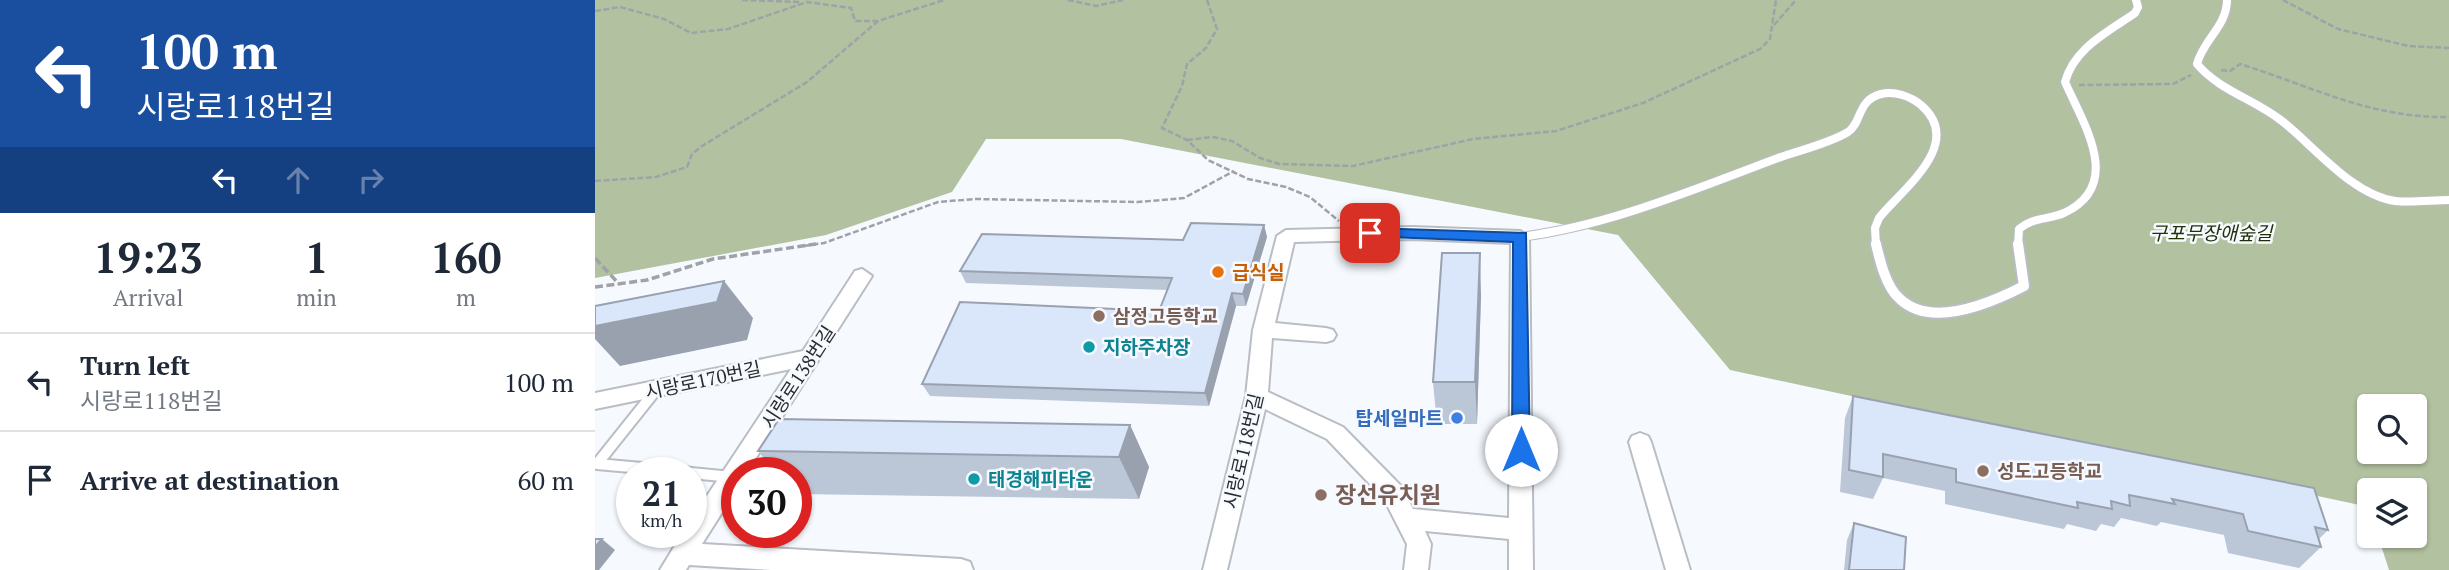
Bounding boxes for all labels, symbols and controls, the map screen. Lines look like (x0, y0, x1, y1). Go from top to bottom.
text: 100 m (136, 18, 278, 83)
icon: left (21, 28, 112, 119)
text: 시랑로118번길 (136, 85, 334, 127)
icon: left (206, 161, 244, 199)
icon: ahead (279, 161, 317, 199)
icon: right (352, 161, 390, 199)
pin (1340, 203, 1400, 263)
icon: arrive (1351, 214, 1389, 252)
park label: 구포무장애숲길 (2150, 220, 2274, 245)
text: 19:23 (94, 229, 203, 285)
text: 1 (305, 229, 328, 285)
text: 160 (430, 229, 501, 285)
place label: 급식실 (1232, 259, 1284, 284)
marker: 급식실 (1210, 264, 1226, 280)
text: Arrival (113, 282, 183, 313)
text: min (296, 282, 337, 313)
text: m (456, 282, 476, 313)
place label: 삼정고등학교 (1113, 303, 1218, 328)
marker: 삼정고등학교 (1091, 308, 1107, 324)
street label: 시랑로138번길 (755, 321, 840, 433)
place label: 지하주차장 (1103, 334, 1190, 359)
marker: 지하주차장 (1081, 339, 1097, 355)
text: Turn left (80, 348, 190, 382)
street label: 시랑로170번길 (643, 355, 763, 404)
icon: left (21, 363, 59, 401)
text: 100 m (504, 365, 574, 399)
text: 시랑로118번길 (80, 385, 223, 416)
street label: 시랑로118번길 (1217, 391, 1268, 511)
map controls (2357, 394, 2427, 548)
button: search (2357, 394, 2427, 464)
place label: 탑세일마트 (1356, 405, 1443, 430)
marker: 탑세일마트 (1449, 410, 1465, 426)
position arrow (1484, 413, 1558, 487)
speed limit sign: 30 (721, 457, 812, 548)
place label: 성도고등학교 (1997, 458, 2102, 483)
icon: arrive (21, 461, 59, 499)
text: Arrive at destination (80, 463, 339, 497)
text: 60 m (518, 463, 574, 497)
marker: 성도고등학교 (1975, 463, 1991, 479)
place label: 태경해피타운 (988, 466, 1093, 491)
text: 21 (642, 470, 681, 516)
marker: 태경해피타운 (966, 471, 982, 487)
button: layers (2357, 478, 2427, 548)
place label: 장선유치원 (1335, 479, 1441, 510)
marker: 장선유치원 (1313, 487, 1329, 503)
text: km/h (641, 508, 682, 532)

